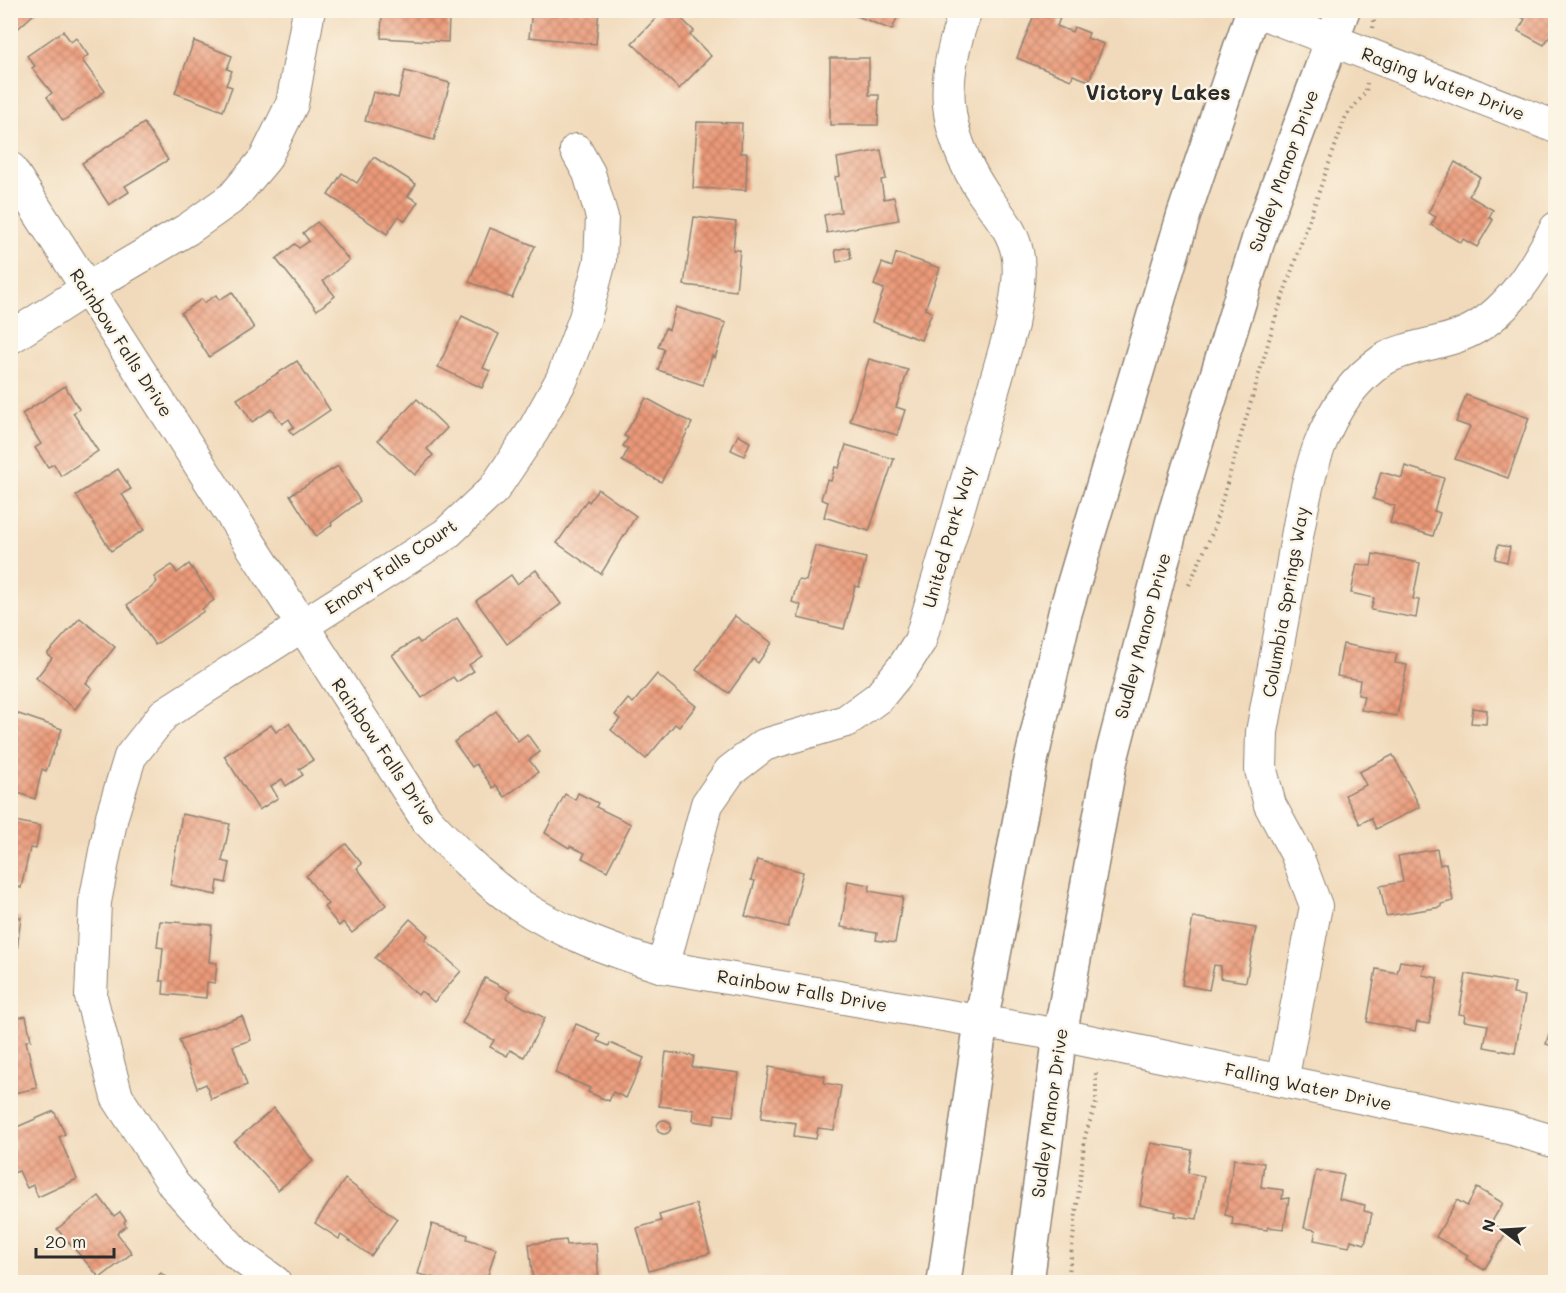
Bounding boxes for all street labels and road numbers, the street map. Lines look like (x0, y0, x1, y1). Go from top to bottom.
street label: Raging Water Drive (1358, 41, 1529, 125)
street label: Sudley Manor Drive (1243, 86, 1324, 255)
street label: Rainbow Falls Drive (65, 264, 179, 421)
street label: United Park Way (916, 463, 980, 611)
street label: Columbia Springs Way (1256, 505, 1314, 699)
street label: Emory Falls Court (320, 513, 461, 619)
street label: Sudley Manor Drive (1108, 550, 1176, 721)
street label: Rainbow Falls Drive (327, 673, 443, 830)
street label: Rainbow Falls Drive (715, 963, 889, 1017)
street label: Sudley Manor Drive (1025, 1027, 1073, 1199)
street label: Falling Water Drive (1222, 1057, 1394, 1115)

